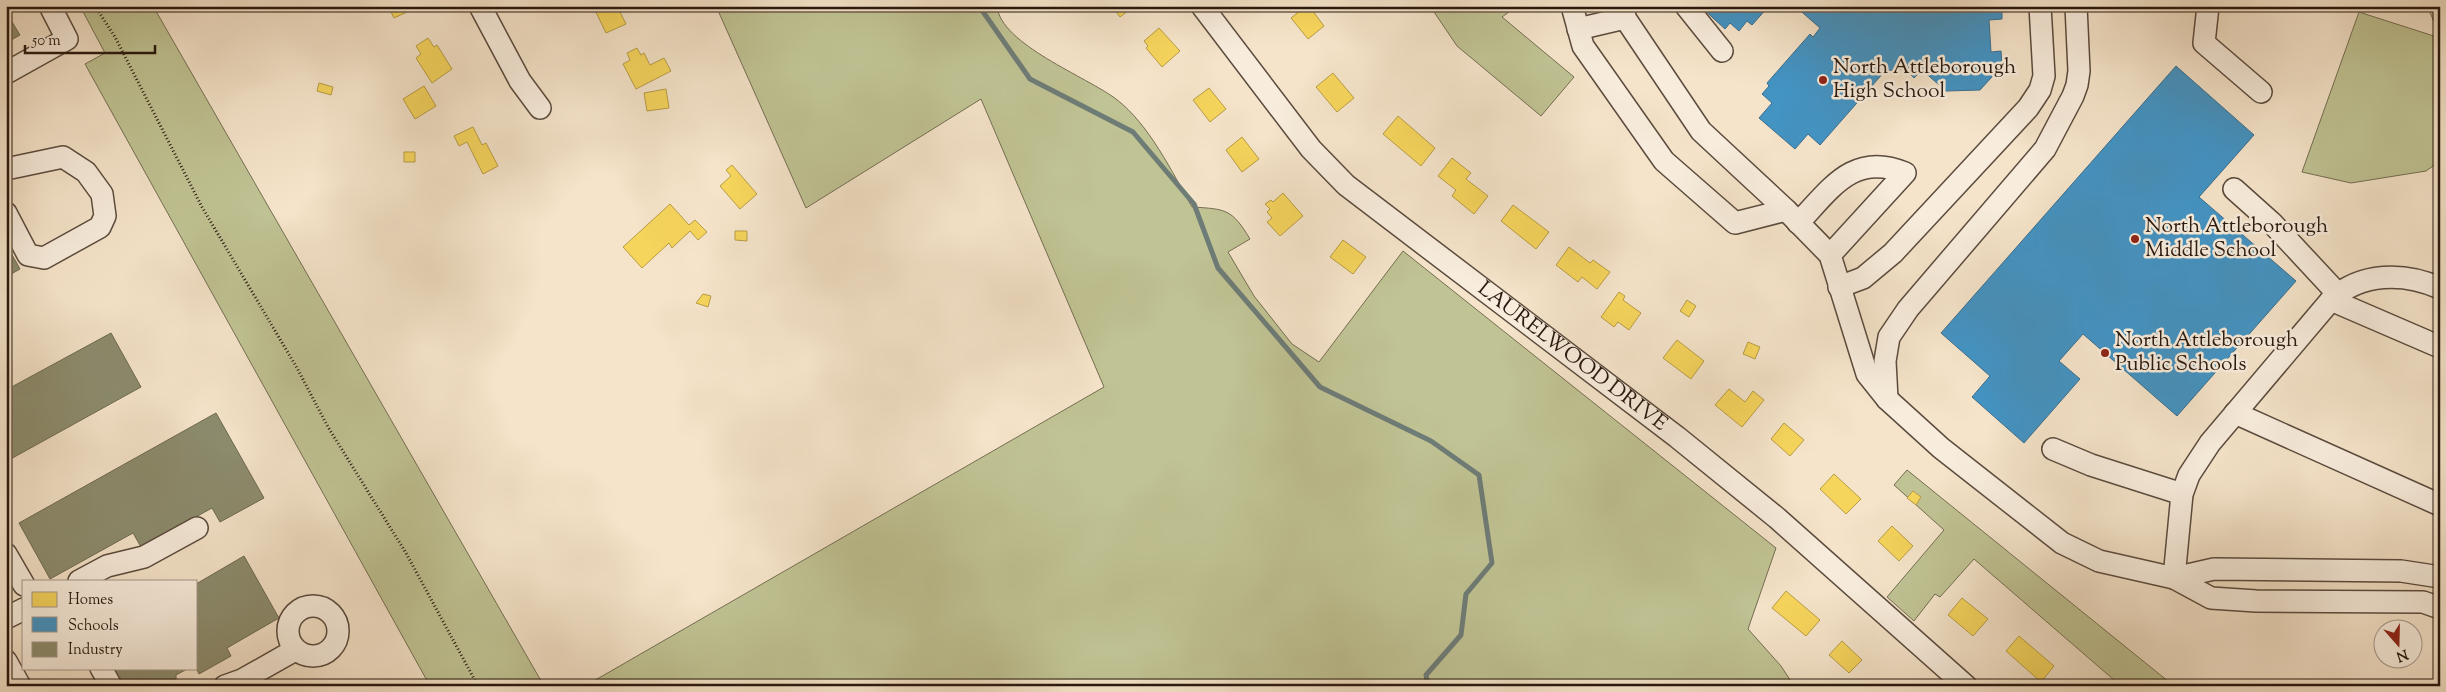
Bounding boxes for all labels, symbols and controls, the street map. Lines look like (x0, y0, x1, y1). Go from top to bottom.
scale bar (25, 22, 155, 54)
text: 50 m (31, 31, 61, 52)
place label: North Attleborough High School (1833, 53, 2016, 107)
marker: North Attleborough High School (1817, 74, 1829, 86)
place label: North Attleborough Middle School (2145, 212, 2328, 266)
marker: North Attleborough Middle School (2129, 233, 2141, 245)
street label: LAURELWOOD DRIVE (1471, 275, 1673, 439)
place label: North Attleborough Public Schools (2115, 326, 2298, 380)
marker: North Attleborough Public Schools (2099, 347, 2111, 359)
legend (22, 580, 198, 670)
text: Homes (68, 590, 113, 611)
text: Schools (68, 616, 119, 637)
north arrow (2374, 620, 2424, 670)
text: Industry (68, 640, 123, 661)
text: N (2393, 643, 2410, 666)

